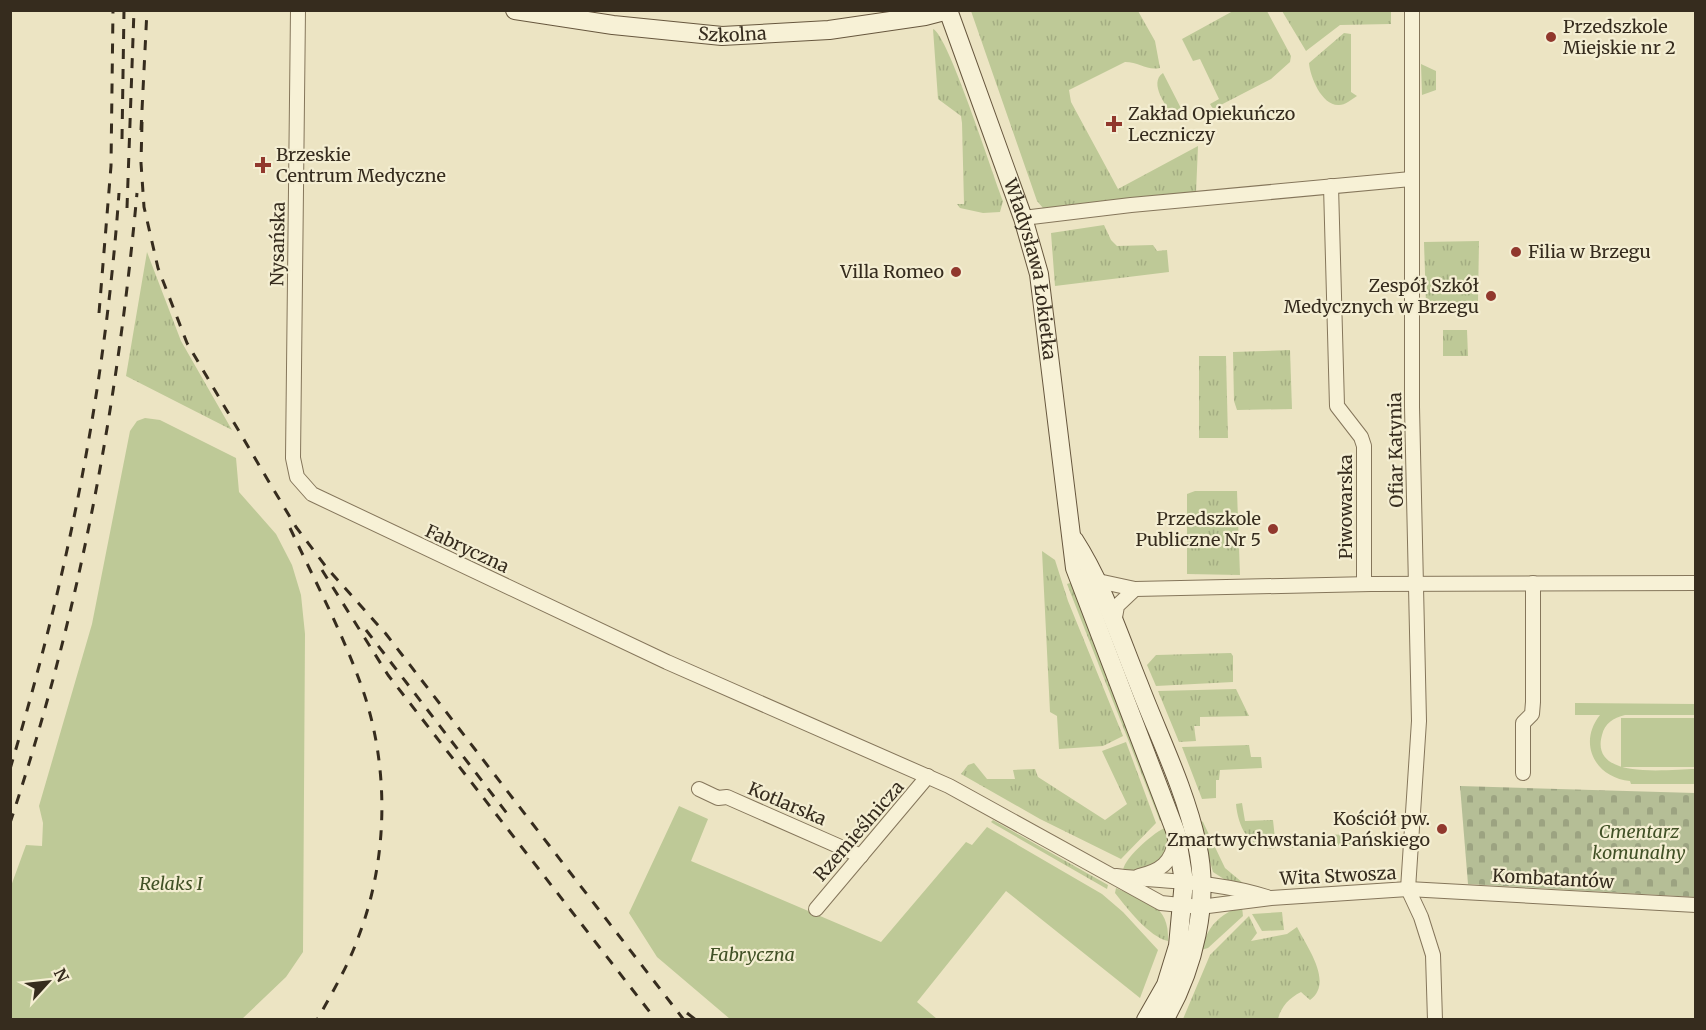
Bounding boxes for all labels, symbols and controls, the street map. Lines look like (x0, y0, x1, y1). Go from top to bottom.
place label: Przedszkole Miejskie nr 2 (1563, 15, 1676, 59)
street label: Szkolna (697, 21, 768, 47)
marker: Przedszkole Miejskie nr 2 (1544, 30, 1558, 44)
place label: Zakład Opiekuńczo Leczniczy (1128, 102, 1295, 146)
marker: Zakład Opiekuńczo Leczniczy (1105, 115, 1123, 133)
place label: Brzeskie Centrum Medyczne (276, 143, 446, 187)
marker: Brzeskie Centrum Medyczne (254, 156, 272, 174)
street label: Władysława Łokietka (998, 174, 1061, 362)
street label: Nysańska (265, 201, 290, 286)
place label: Filia w Brzegu (1528, 240, 1651, 263)
marker: Filia w Brzegu (1509, 245, 1523, 259)
place label: Villa Romeo (839, 260, 944, 283)
marker: Villa Romeo (949, 265, 963, 279)
place label: Zespół Szkół Medycznych w Brzegu (1284, 274, 1479, 318)
marker: Zespół Szkół Medycznych w Brzegu (1484, 289, 1498, 303)
street label: Ofiar Katynia (1383, 392, 1408, 508)
street label: Piwowarska (1334, 454, 1357, 560)
place label: Przedszkole Publiczne Nr 5 (1135, 507, 1261, 551)
street label: Fabryczna (422, 519, 513, 578)
marker: Przedszkole Publiczne Nr 5 (1266, 522, 1280, 536)
street label: Rzemieślnicza (809, 775, 909, 886)
street label: Kotlarska (745, 777, 830, 830)
place label: Kościół pw. Zmartwychwstania Pańskiego (1167, 807, 1430, 851)
park label: Cmentarz komunalny (1592, 820, 1686, 864)
marker: Kościół pw. Zmartwychwstania Pańskiego (1435, 822, 1449, 836)
street label: Wita Stwosza (1278, 861, 1397, 890)
street label: Kombatantów (1492, 864, 1615, 893)
park label: Relaks I (139, 872, 204, 895)
park label: Fabryczna (708, 943, 795, 966)
north arrow (18, 952, 78, 1012)
text: N (50, 965, 73, 986)

